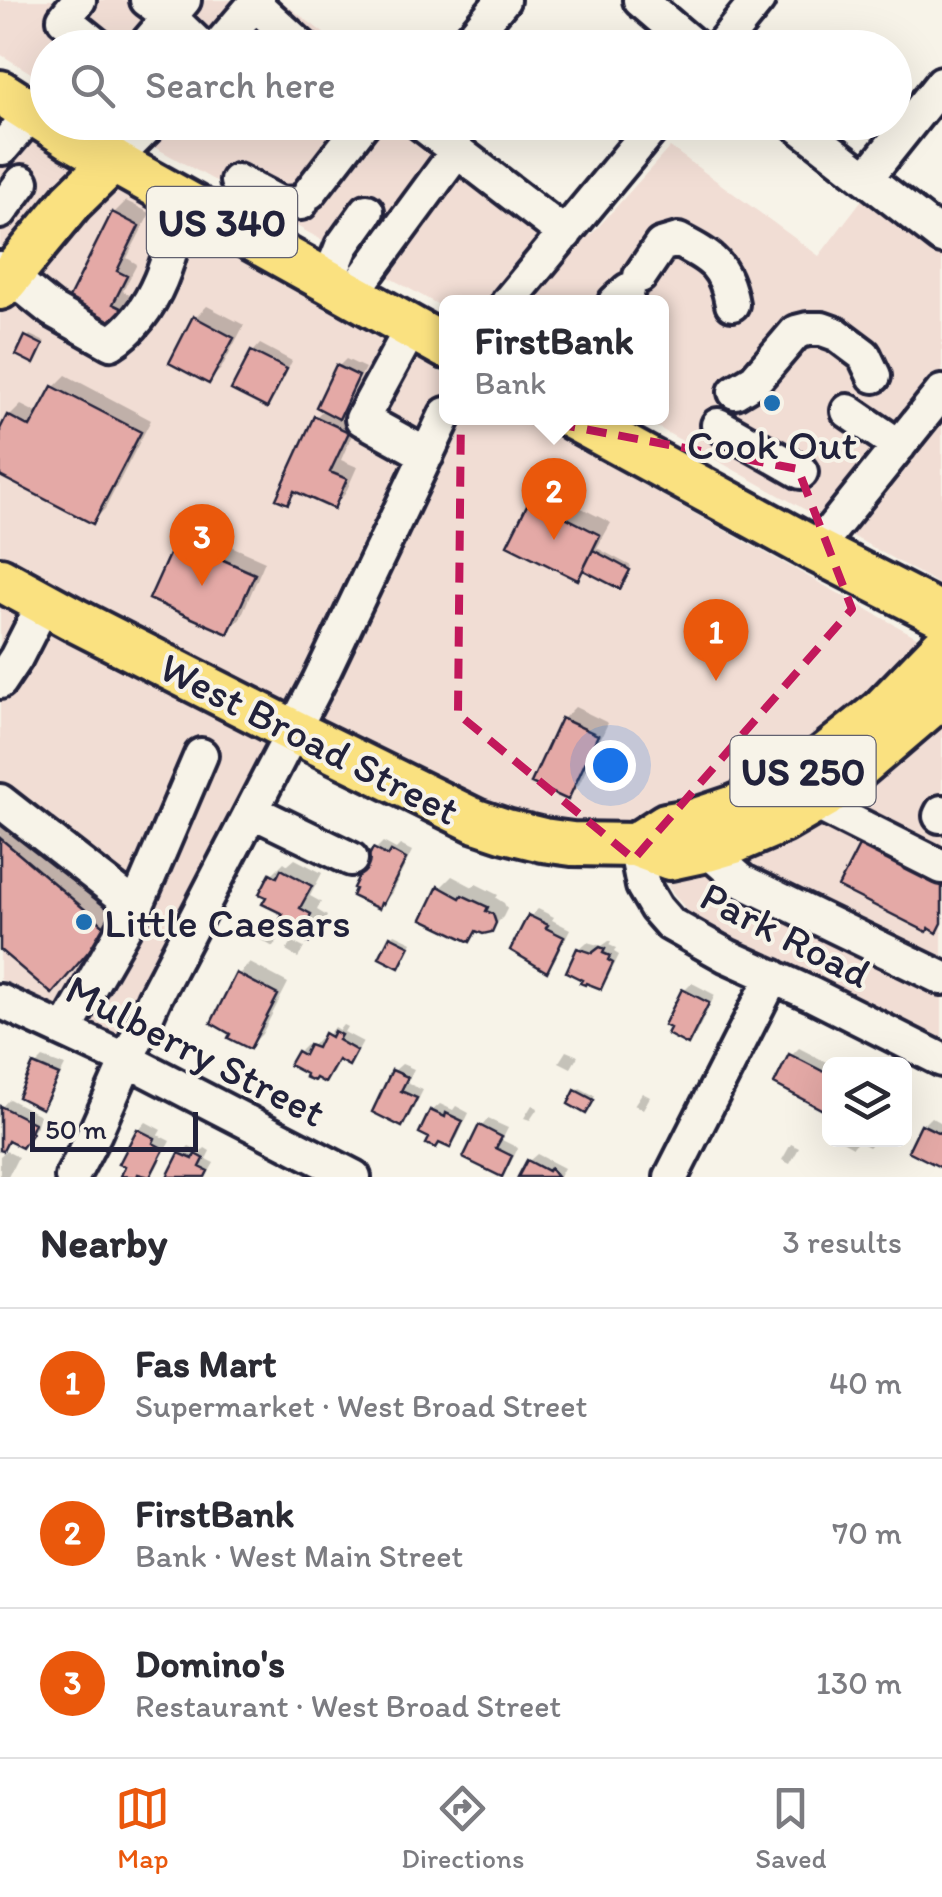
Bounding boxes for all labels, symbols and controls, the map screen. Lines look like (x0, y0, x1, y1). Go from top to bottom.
search box (30, 30, 912, 140)
icon: search (65, 58, 120, 113)
text: Search here (145, 62, 336, 108)
road number: US 340 (147, 187, 297, 257)
popup (439, 295, 669, 425)
text: FirstBank (474, 318, 634, 364)
text: Bank (474, 364, 546, 402)
marker: Cook Out (761, 392, 783, 414)
place label: Cook Out (687, 419, 857, 470)
pin: 2 (522, 458, 586, 540)
pin: 3 (170, 504, 234, 586)
pin: 1 (684, 598, 748, 681)
street label: West Broad Street (152, 641, 468, 836)
road number: US 250 (730, 736, 876, 806)
your location (585, 740, 636, 791)
street label: Park Road (692, 870, 879, 999)
place label: Little Caesars (104, 897, 351, 948)
marker: Little Caesars (73, 911, 95, 933)
street label: Mulberry Street (58, 963, 334, 1138)
map controls (822, 1057, 912, 1147)
button: layers (822, 1057, 912, 1147)
scale bar (30, 1107, 198, 1152)
text: 50 m (45, 1112, 107, 1146)
text: Nearby (40, 1217, 167, 1268)
text: 3 results (782, 1223, 902, 1261)
text: Fas Mart (135, 1341, 276, 1387)
text: 1 (65, 1364, 80, 1402)
text: 40 m (829, 1364, 902, 1402)
text: Supermarket · West Broad Street (135, 1387, 588, 1425)
text: FirstBank (135, 1491, 294, 1537)
text: 2 (64, 1514, 81, 1552)
text: 70 m (832, 1514, 902, 1552)
text: Bank · West Main Street (135, 1537, 463, 1575)
text: Domino's (135, 1641, 285, 1687)
text: 3 (64, 1664, 81, 1702)
text: 130 m (816, 1664, 902, 1702)
text: Restaurant · West Broad Street (135, 1687, 561, 1725)
tab: Map (115, 1781, 170, 1875)
tab: Directions (401, 1781, 524, 1875)
tab: Saved (755, 1781, 827, 1875)

